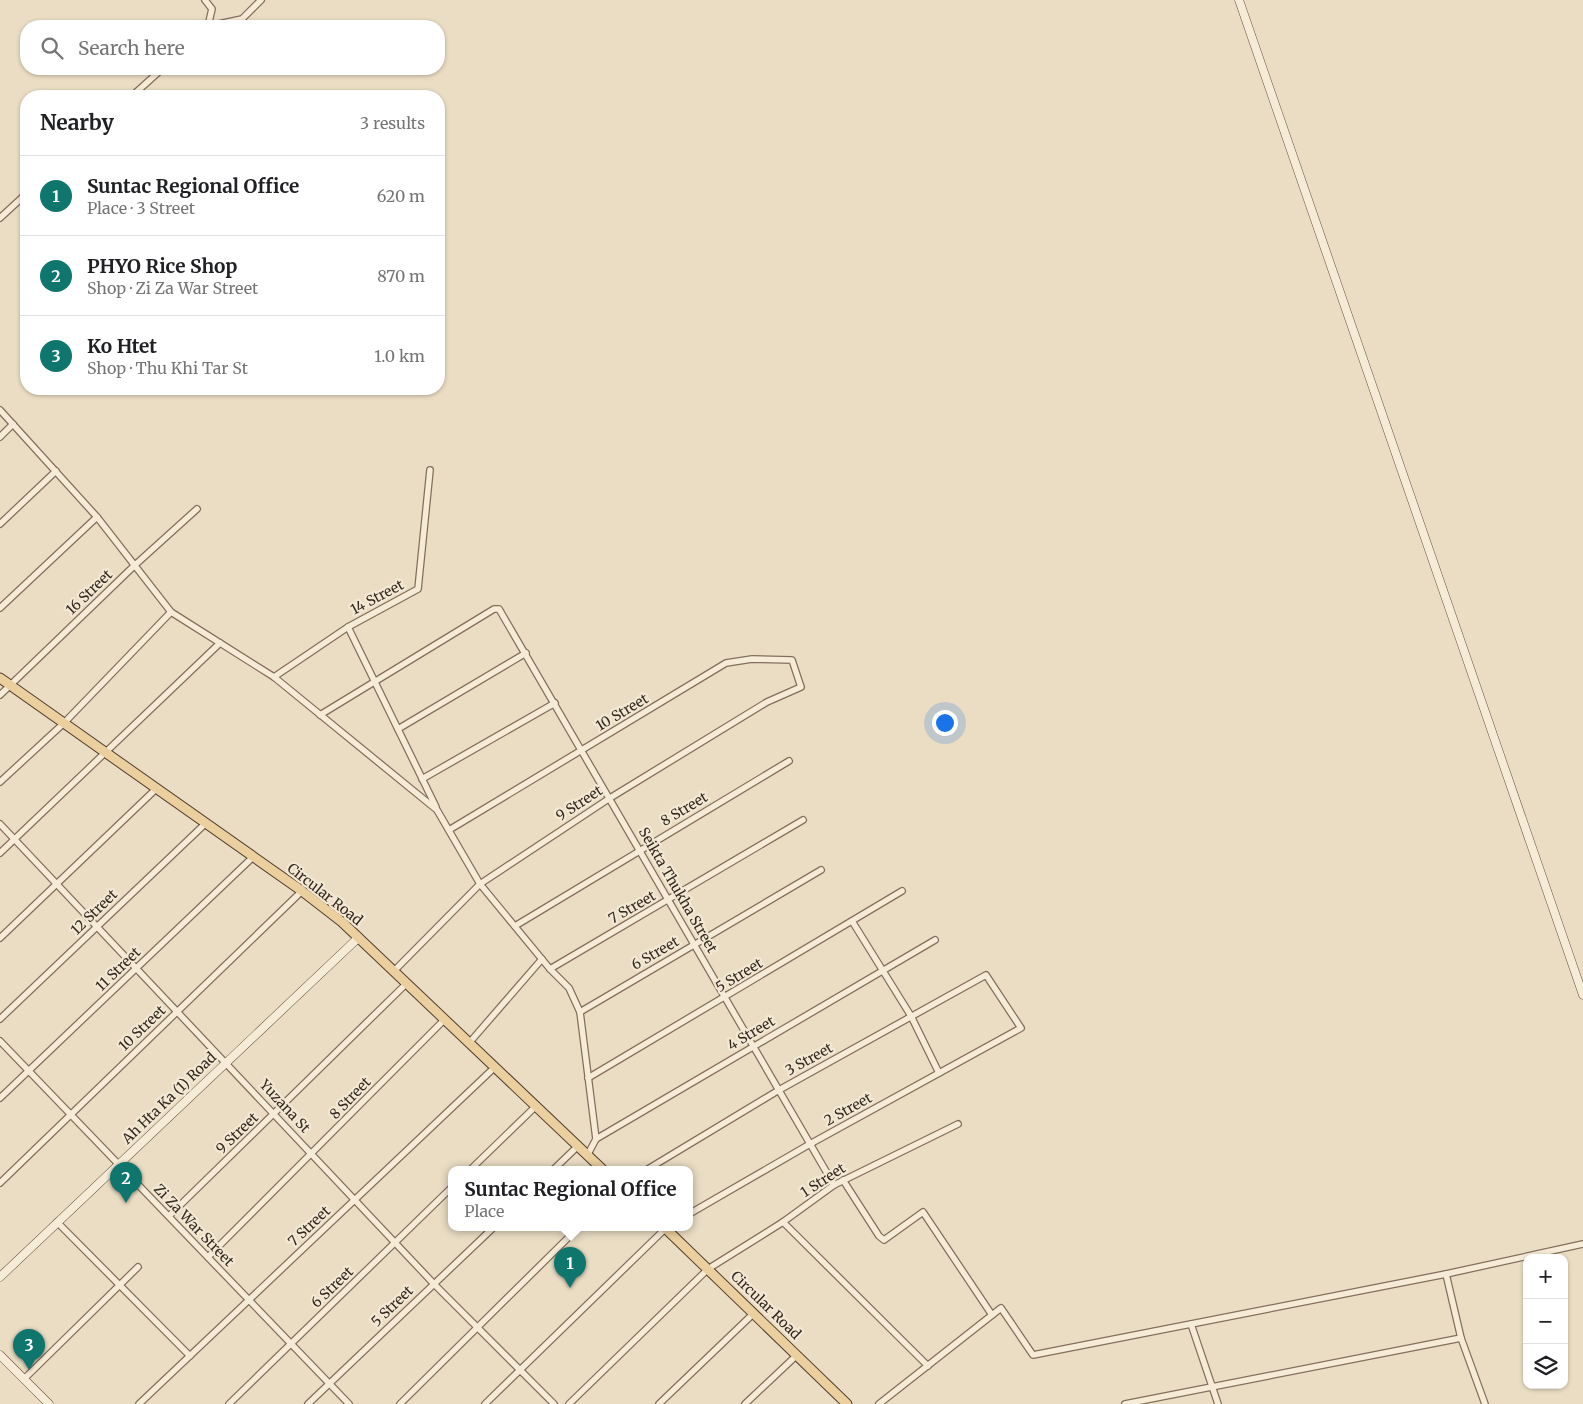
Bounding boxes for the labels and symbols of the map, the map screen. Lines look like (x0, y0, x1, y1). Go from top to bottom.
street label: 16 Street (62, 565, 116, 618)
street label: 14 Street (347, 575, 407, 618)
street label: 10 Street (592, 689, 652, 735)
your location (932, 710, 958, 736)
street label: 9 Street (552, 781, 606, 825)
street label: 8 Street (657, 788, 711, 830)
street label: Seikta Thukha Street (635, 824, 722, 956)
street label: Circular Road (284, 859, 367, 929)
street label: 12 Street (67, 885, 121, 939)
street label: 7 Street (605, 886, 659, 928)
street label: 6 Street (628, 932, 682, 974)
street label: 11 Street (92, 943, 145, 995)
street label: 5 Street (712, 954, 766, 996)
street label: 10 Street (115, 1001, 170, 1055)
street label: 4 Street (724, 1012, 778, 1054)
street label: 3 Street (782, 1038, 836, 1079)
street label: Ah Hta Ka (1) Road (117, 1048, 220, 1148)
street label: 8 Street (326, 1073, 375, 1123)
street label: Yuzana St (255, 1075, 315, 1137)
street label: 2 Street (821, 1088, 875, 1129)
street label: 9 Street (212, 1108, 262, 1157)
street label: 1 Street (797, 1159, 849, 1201)
pin: 2 (110, 1162, 142, 1203)
street label: Zi Za War Street (150, 1180, 238, 1270)
street label: 7 Street (284, 1202, 334, 1250)
pin: 1 (554, 1247, 586, 1288)
street label: 6 Street (307, 1262, 357, 1311)
street label: Circular Road (727, 1267, 805, 1343)
street label: 5 Street (367, 1281, 417, 1330)
pin: 3 (13, 1329, 45, 1370)

